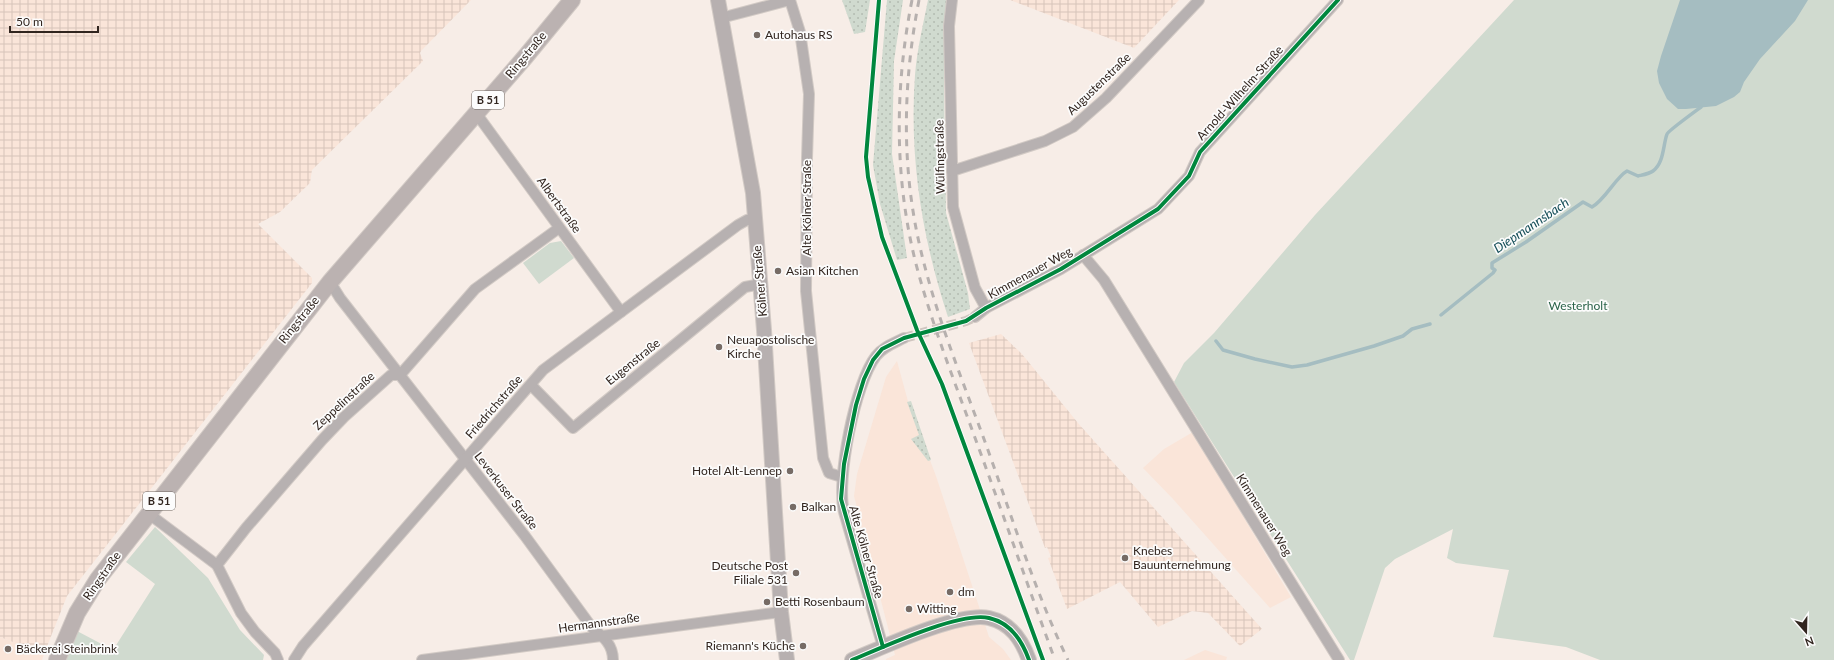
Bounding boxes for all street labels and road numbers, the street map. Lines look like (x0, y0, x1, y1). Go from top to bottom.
street label: Ringstraße (502, 28, 549, 81)
street label: Arnold-Wilhelm-Straße (1193, 42, 1286, 143)
street label: Augustenstraße (1064, 49, 1134, 118)
road number: B 51 (472, 91, 504, 109)
street label: Wülfingstraße (931, 120, 948, 194)
street label: Alte Kölner Straße (799, 160, 814, 256)
street label: Albertstraße (534, 174, 585, 236)
street label: Kimmenauer Weg (985, 243, 1074, 302)
street label: Kölner Straße (749, 245, 770, 317)
street label: Ringstraße (275, 293, 322, 346)
street label: Eugenstraße (602, 335, 663, 388)
street label: Zeppelinstraße (310, 368, 377, 433)
street label: Friedrichstraße (462, 372, 525, 442)
street label: Leverkuser Straße (471, 449, 541, 532)
street label: Kimmenauer Weg (1233, 471, 1296, 559)
road number: B 51 (143, 492, 175, 510)
street label: Alte Kölner Straße (846, 504, 887, 600)
street label: Ringstraße (79, 548, 124, 603)
street label: Hermannstraße (557, 609, 641, 636)

